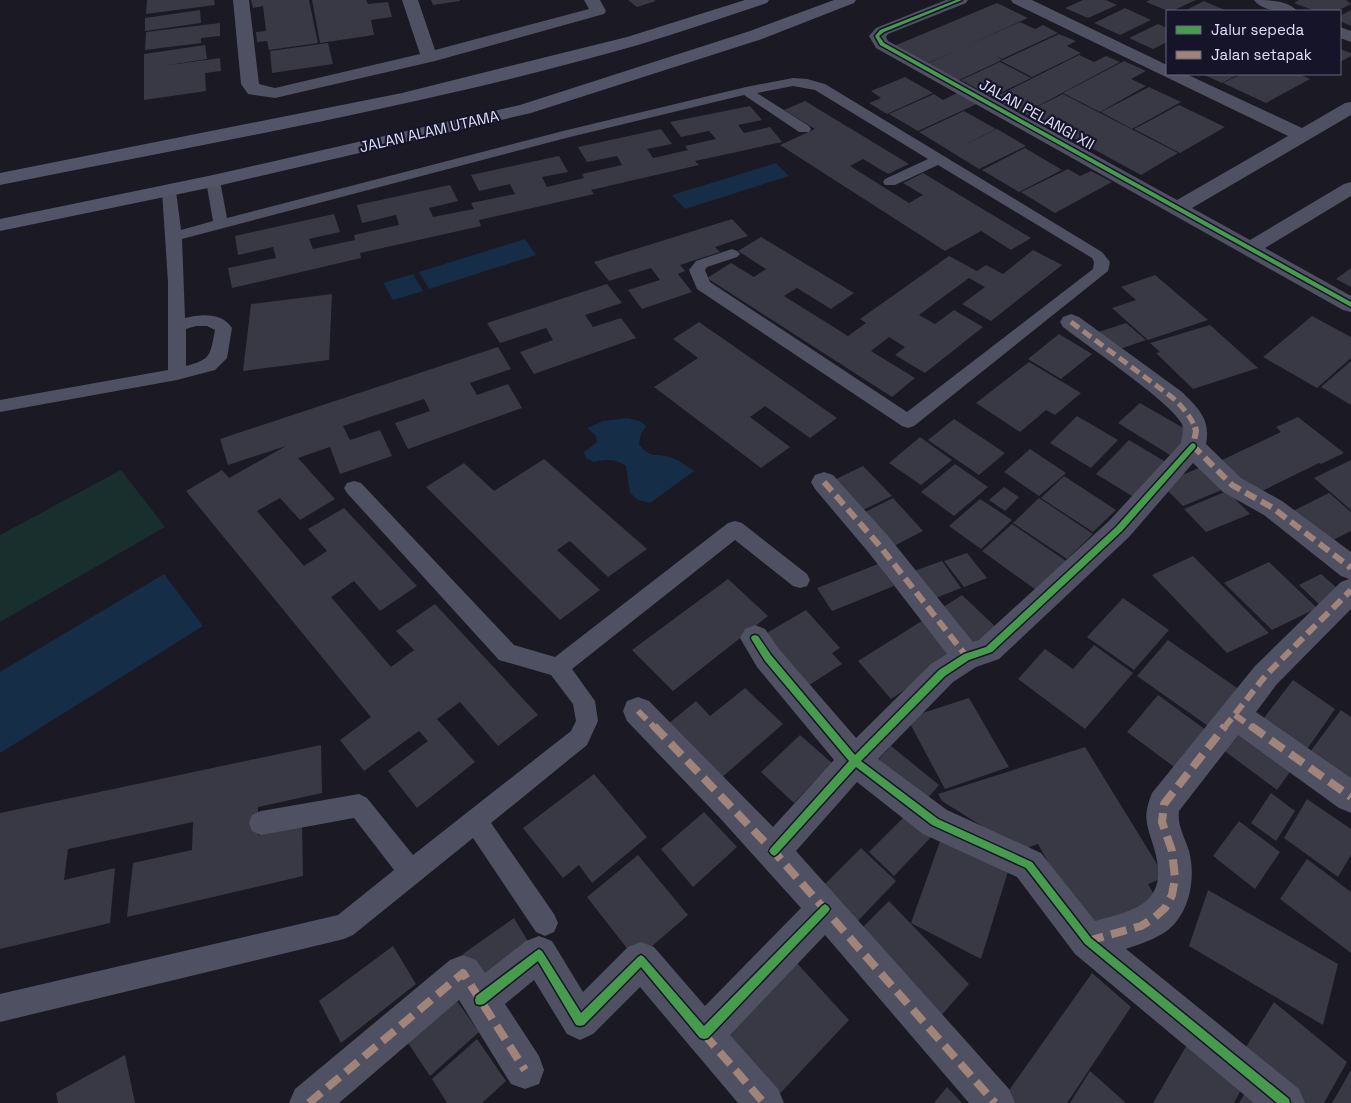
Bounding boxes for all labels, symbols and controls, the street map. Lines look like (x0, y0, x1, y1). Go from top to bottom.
legend (1166, 10, 1341, 75)
text: Jalur sepeda (1211, 20, 1305, 39)
text: Jalan setapak (1211, 45, 1312, 64)
street label: JALAN PELANGI XII (976, 74, 1098, 154)
street label: JALAN ALAM UTAMA (357, 106, 501, 156)

